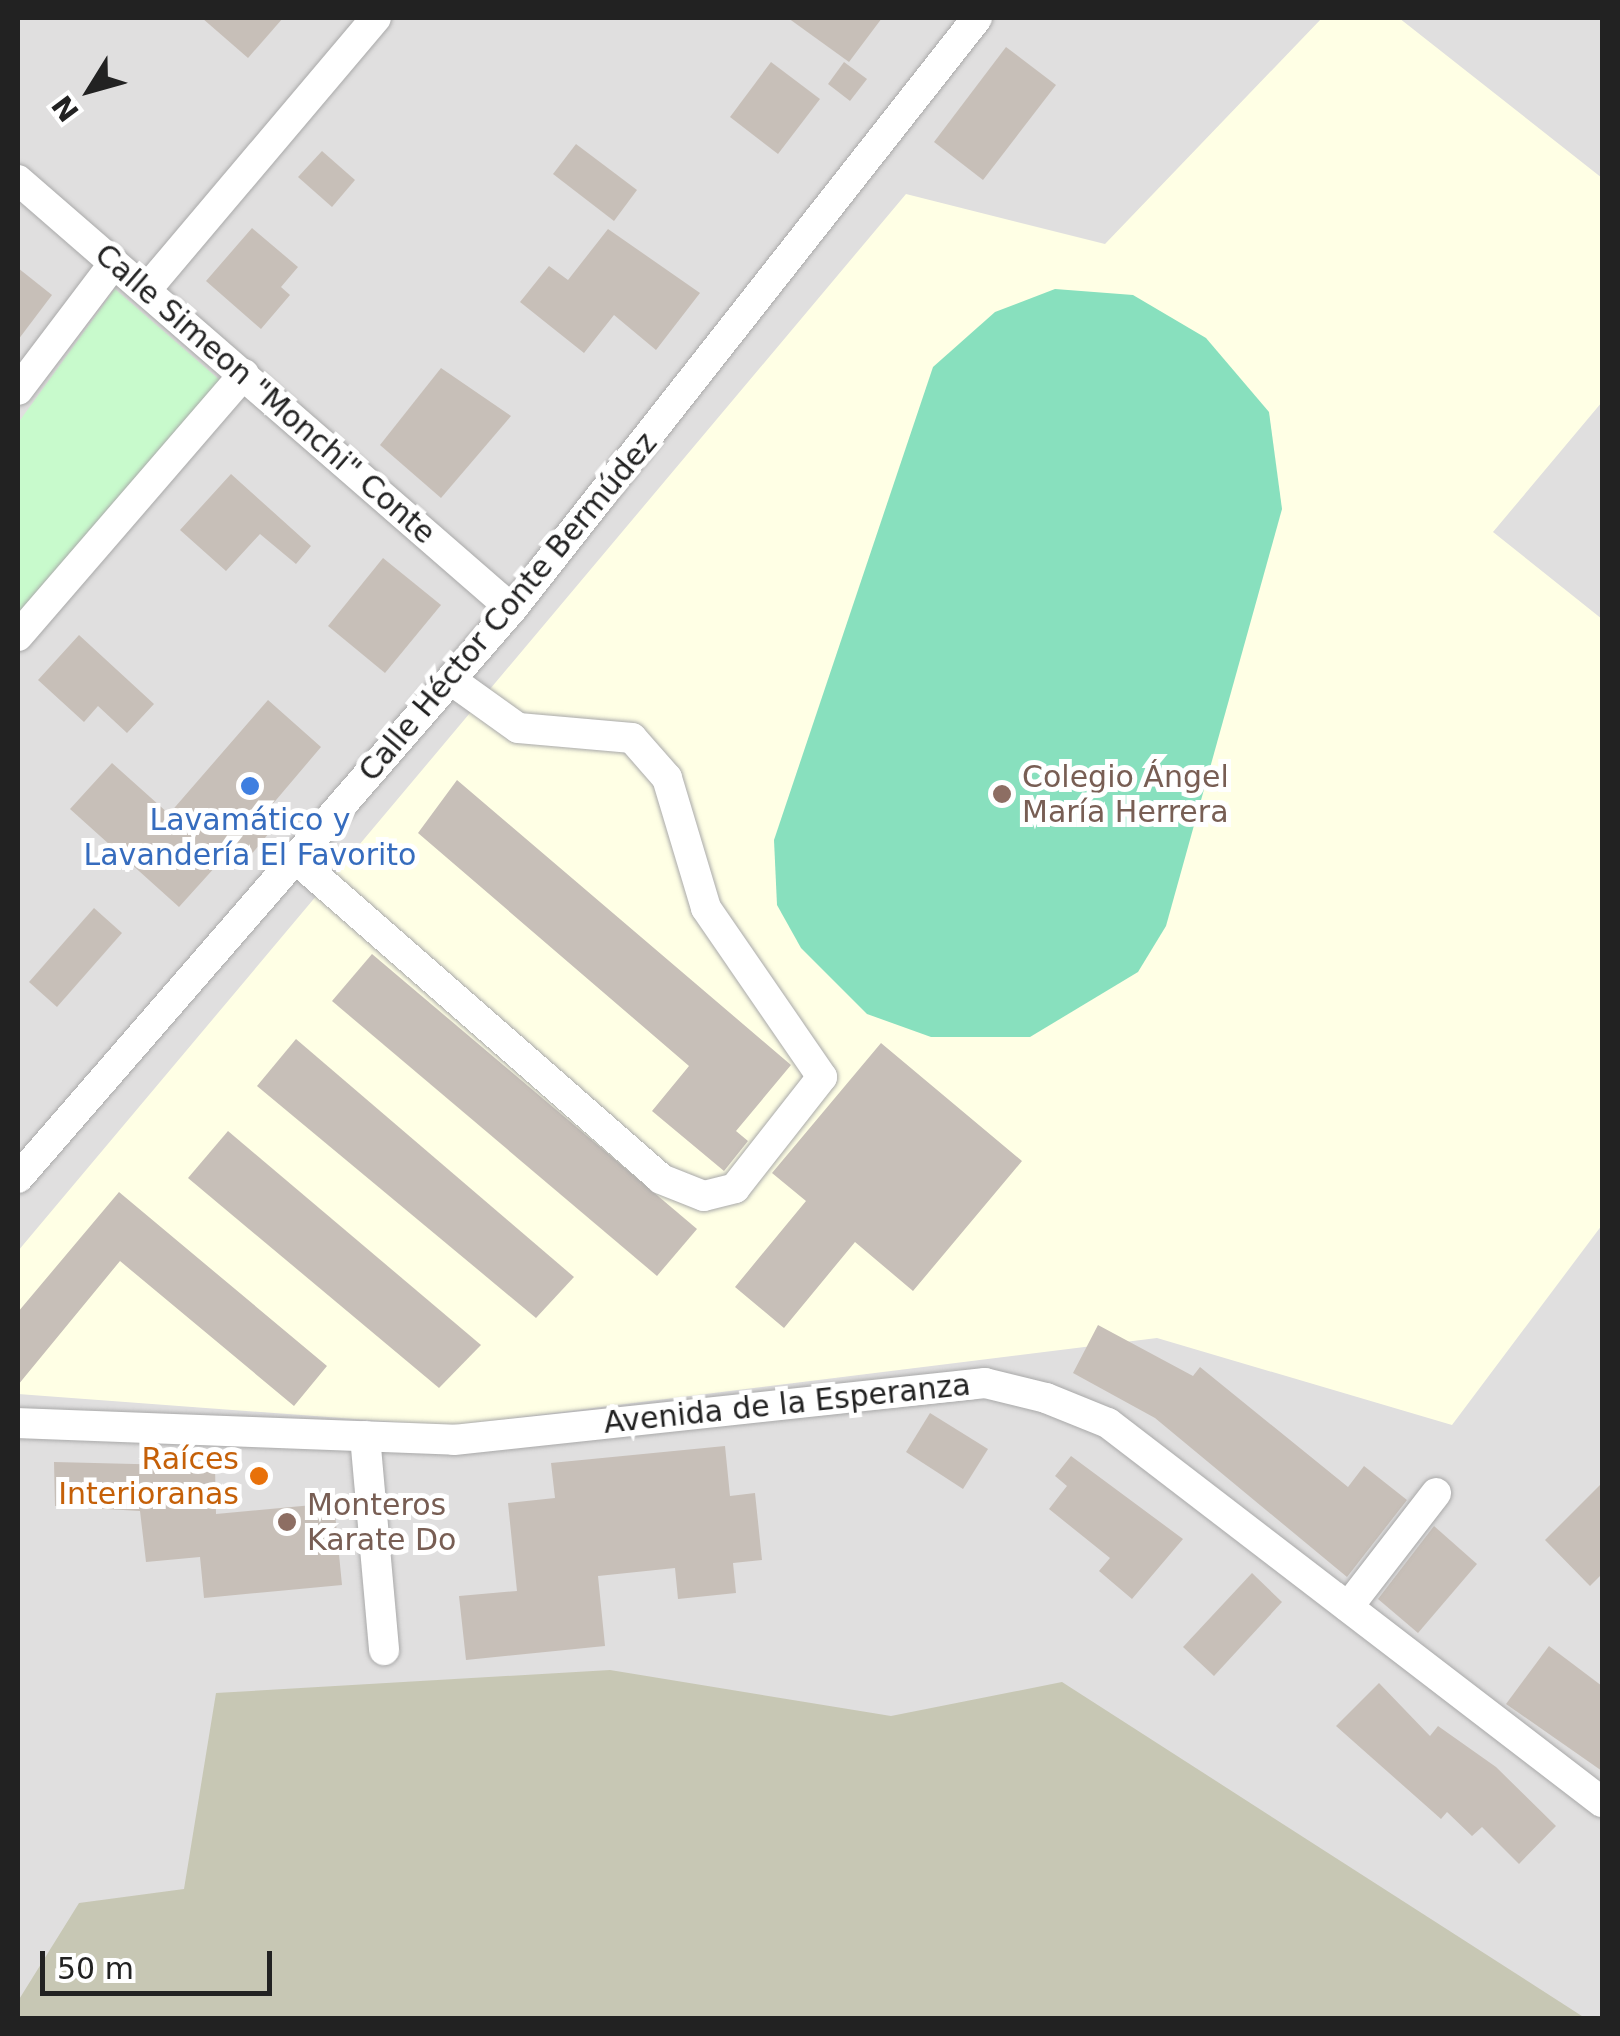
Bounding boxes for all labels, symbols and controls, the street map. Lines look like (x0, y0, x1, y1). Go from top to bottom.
north arrow (40, 40, 140, 140)
text: N (45, 89, 86, 128)
street label: Calle Simeon "Monchi" Conte (88, 237, 442, 551)
street label: Calle Héctor Conte Bermúdez (352, 425, 664, 789)
place label: Colegio Ángel María Herrera (1022, 759, 1229, 830)
marker: Lavamático y Lavandería El Favorito (239, 775, 261, 797)
marker: Colegio Ángel María Herrera (991, 783, 1013, 805)
place label: Lavamático y Lavandería El Favorito (84, 802, 416, 872)
street label: Avenida de la Esperanza (602, 1367, 972, 1441)
place label: Raíces Interioranas (58, 1441, 239, 1512)
marker: Raíces Interioranas (248, 1465, 270, 1487)
place label: Monteros Karate Do (307, 1487, 456, 1558)
marker: Monteros Karate Do (276, 1511, 298, 1533)
scale bar (45, 1931, 278, 1993)
text: 50 m (57, 1951, 134, 1986)

